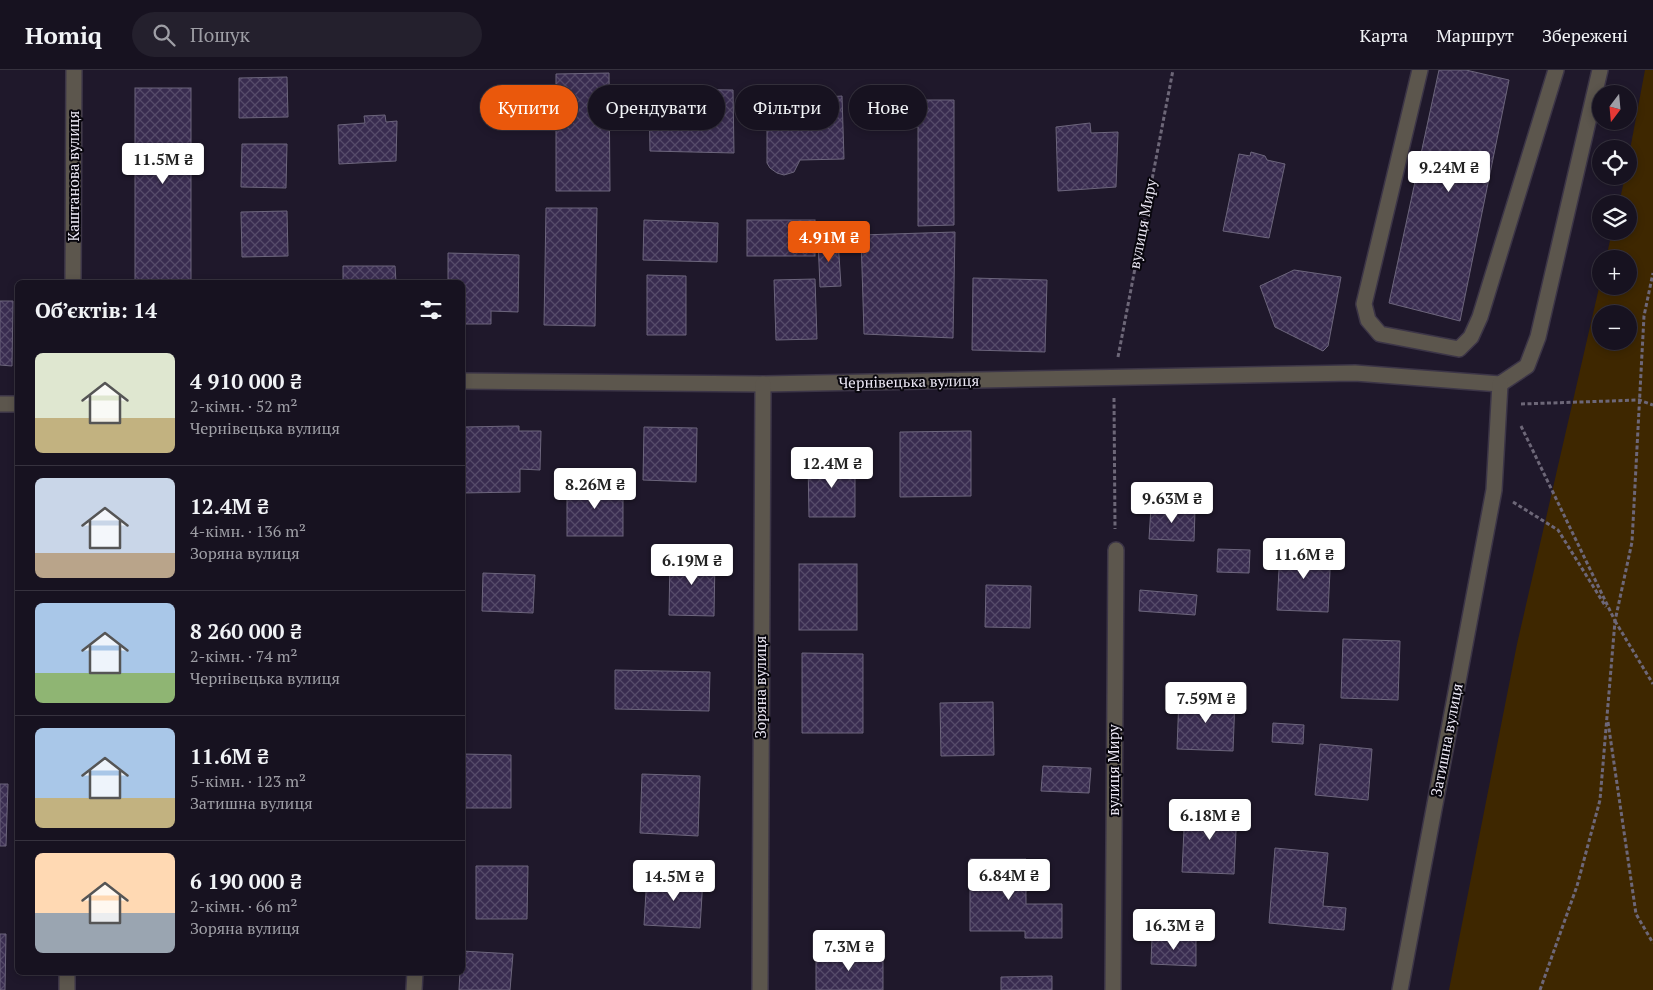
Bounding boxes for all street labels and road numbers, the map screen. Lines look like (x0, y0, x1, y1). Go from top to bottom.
street label: Каштанова вулиця (63, 110, 83, 242)
street label: вулиця Миру (1123, 177, 1161, 271)
street label: Чернівецька вулиця (839, 370, 979, 392)
street label: Зоряна вулиця (750, 635, 770, 738)
street label: Затишна вулиця (1425, 681, 1467, 798)
street label: вулиця Миру (1103, 724, 1123, 816)

